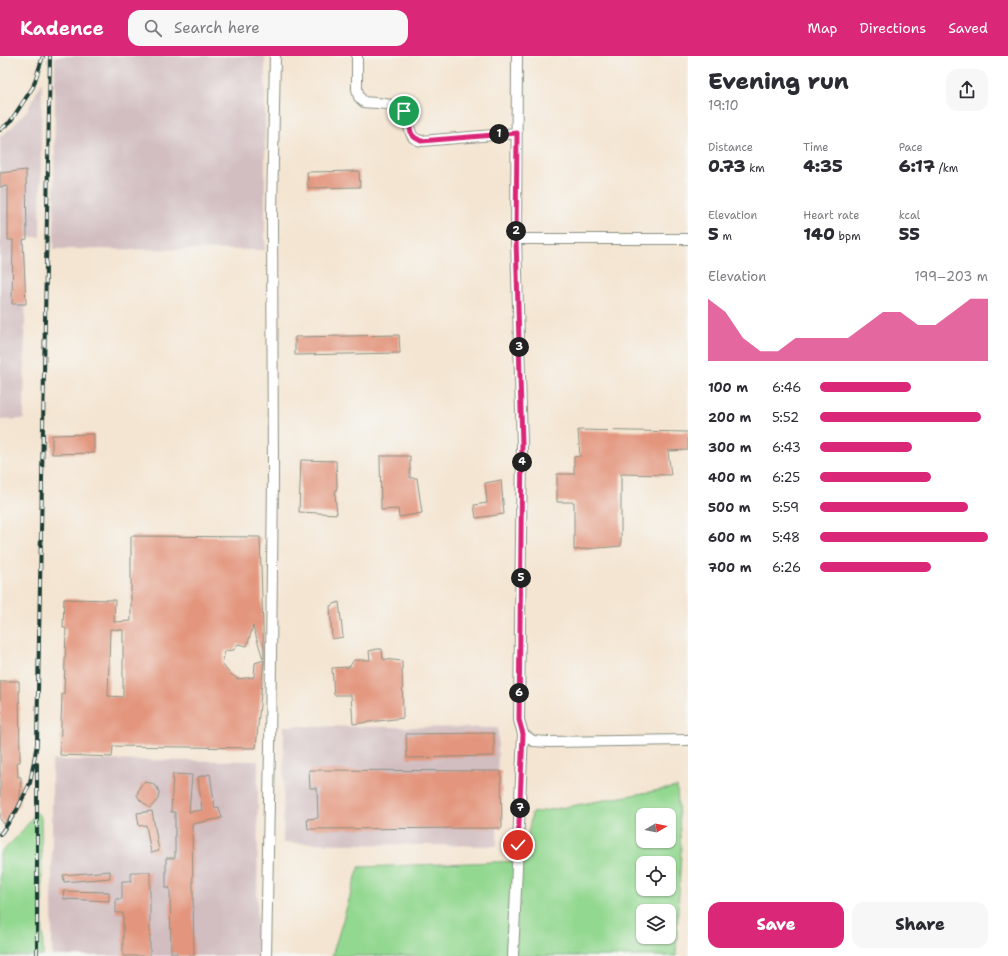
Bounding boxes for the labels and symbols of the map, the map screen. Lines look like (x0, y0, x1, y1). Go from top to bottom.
pin (387, 94, 421, 128)
pin: 1 (489, 124, 509, 144)
pin: 2 (506, 221, 526, 241)
pin: 3 (509, 337, 529, 357)
pin: 4 (512, 452, 532, 472)
pin: 5 (511, 568, 531, 588)
pin: 6 (509, 683, 529, 703)
pin: 7 (510, 798, 530, 818)
north arrow (636, 808, 676, 848)
pin (501, 828, 535, 862)

